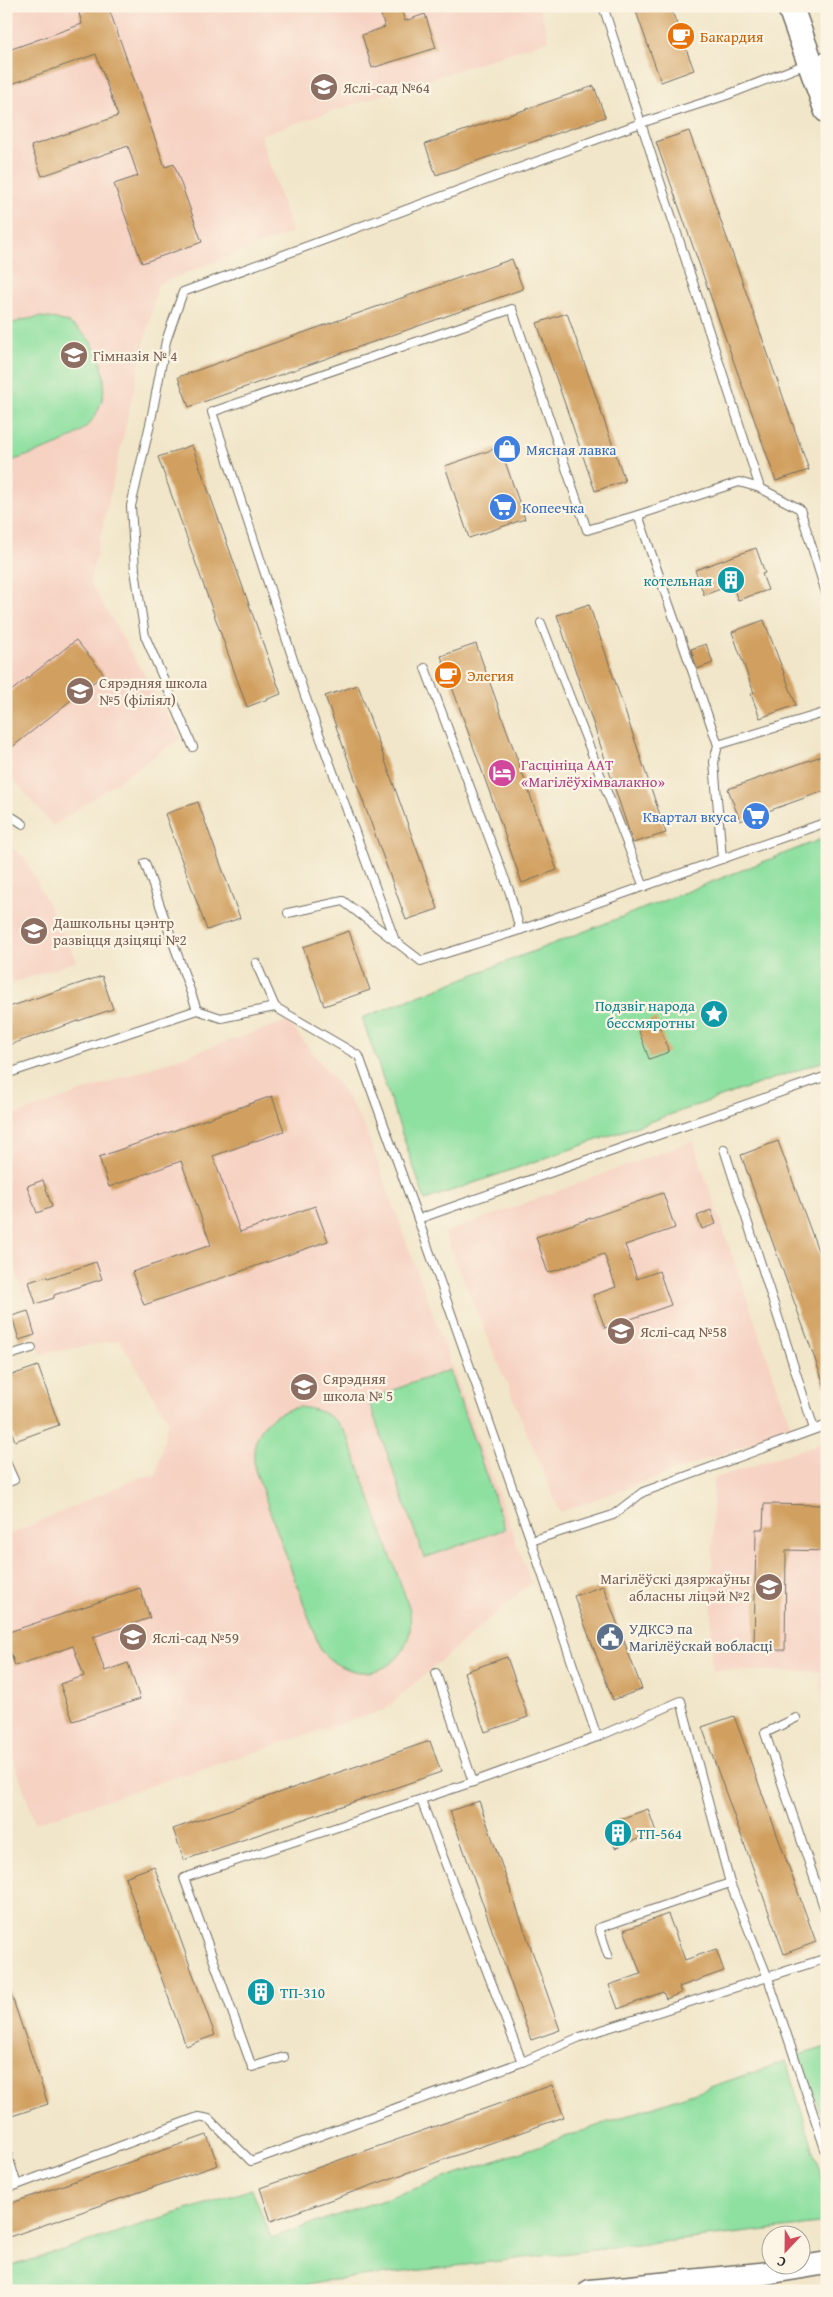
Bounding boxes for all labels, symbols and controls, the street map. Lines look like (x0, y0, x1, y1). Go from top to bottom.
cafe icon: Бакардия (666, 21, 696, 51)
place label: Бакардия (700, 26, 764, 47)
school or university icon: Яслі-сад №64 (309, 72, 339, 102)
place label: Яслі-сад №64 (342, 77, 430, 98)
school or university icon: Гімназія № 4 (59, 340, 89, 370)
place label: Гімназія № 4 (93, 345, 177, 366)
shop icon: Мясная лавка (492, 434, 522, 464)
place label: Мясная лавка (526, 439, 617, 460)
supermarket icon: Копеечка (488, 492, 518, 522)
place label: Копеечка (522, 497, 585, 518)
building icon: котельная (716, 565, 746, 595)
place label: котельная (643, 570, 712, 591)
cafe icon: Элегия (433, 660, 463, 690)
place label: Элегия (467, 665, 514, 686)
place label: Сярэдняя школа №5 (філіял) (99, 672, 208, 710)
school or university icon: Сярэдняя школа №5 (філіял) (65, 676, 95, 706)
place label: Гасцініца ААТ «Магілёўхімвалакно» (521, 754, 665, 792)
hotel icon: Гасцініца ААТ «Магілёўхімвалакно» (487, 758, 517, 788)
supermarket icon: Квартал вкуса (741, 801, 771, 831)
place label: Квартал вкуса (643, 806, 738, 827)
place label: Дашкольны цэнтр развіцця дзіцяці №2 (52, 912, 187, 950)
school or university icon: Дашкольны цэнтр развіцця дзіцяці №2 (19, 916, 49, 946)
place label: Подзвіг народа бессмяротны (595, 995, 696, 1033)
place icon: Подзвіг народа бессмяротны (699, 999, 729, 1029)
school or university icon: Яслі-сад №58 (606, 1316, 636, 1346)
place label: Яслі-сад №58 (639, 1321, 727, 1342)
place label: Сярэдняя школа № 5 (323, 1368, 393, 1406)
school or university icon: Сярэдняя школа № 5 (289, 1372, 319, 1402)
place label: Магілёўскі дзяржаўны абласны ліцэй №2 (600, 1568, 750, 1606)
school or university icon: Магілёўскі дзяржаўны абласны ліцэй №2 (754, 1572, 784, 1602)
place label: УДКСЭ па Магілёўскай вобласці (629, 1618, 773, 1656)
school or university icon: Яслі-сад №59 (118, 1622, 148, 1652)
public building icon: УДКСЭ па Магілёўскай вобласці (595, 1622, 625, 1652)
place label: Яслі-сад №59 (151, 1627, 239, 1648)
building icon: ТП-564 (603, 1818, 633, 1848)
place label: ТП-564 (637, 1823, 682, 1844)
building icon: ТП-310 (246, 1977, 276, 2007)
place label: ТП-310 (280, 1982, 325, 2003)
north arrow (760, 2224, 810, 2274)
text: С (774, 2251, 789, 2273)

